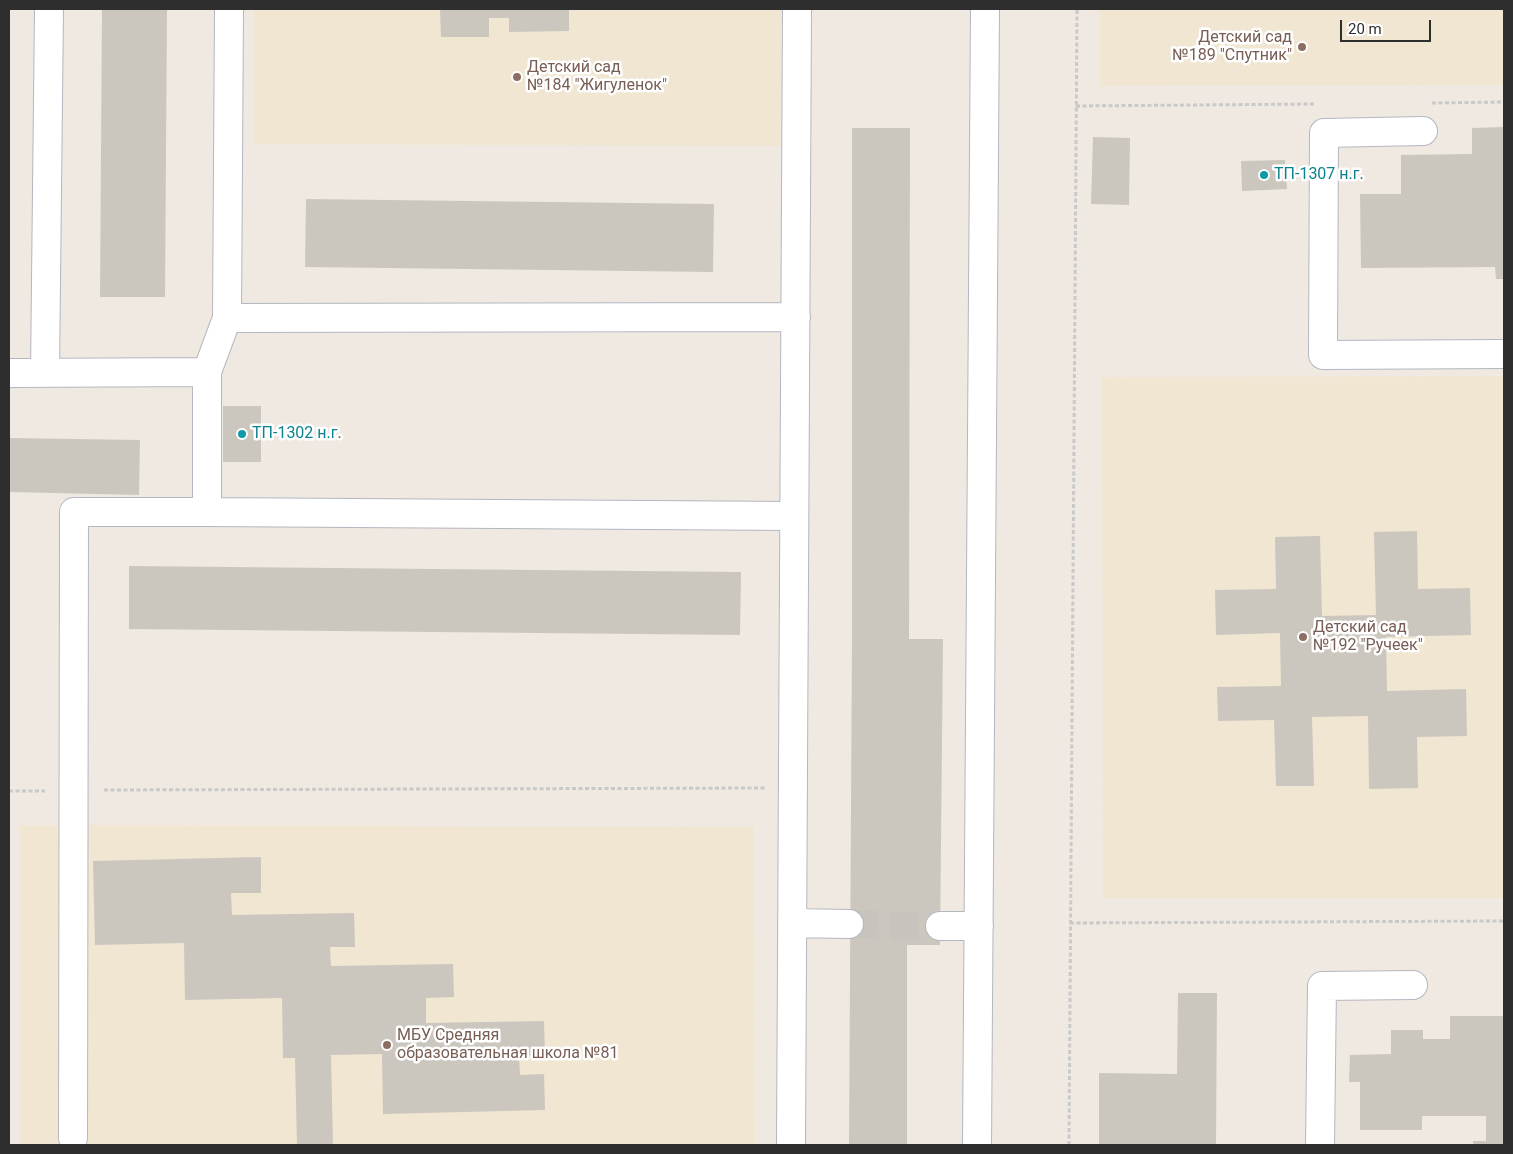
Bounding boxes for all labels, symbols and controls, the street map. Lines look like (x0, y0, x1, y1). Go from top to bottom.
scale bar (1343, 10, 1434, 42)
text: 20 m (1348, 20, 1382, 38)
place label: Детский сад №189 "Спутник" (1172, 28, 1292, 66)
marker: Детский сад №189 "Спутник" (1296, 41, 1308, 53)
place label: Детский сад №184 "Жигуленок" (527, 58, 667, 96)
marker: Детский сад №184 "Жигуленок" (511, 71, 523, 83)
place label: ТП-1307 н.г. (1274, 165, 1364, 185)
marker: ТП-1307 н.г. (1258, 169, 1270, 181)
place label: ТП-1302 н.г. (252, 424, 342, 444)
marker: ТП-1302 н.г. (236, 428, 248, 440)
place label: Детский сад №192 "Ручеек" (1313, 618, 1423, 656)
marker: Детский сад №192 "Ручеек" (1297, 631, 1309, 643)
place label: МБУ Средняя образовательная школа №81 (397, 1026, 618, 1064)
marker: МБУ Средняя образовательная школа №81 (381, 1039, 393, 1051)

